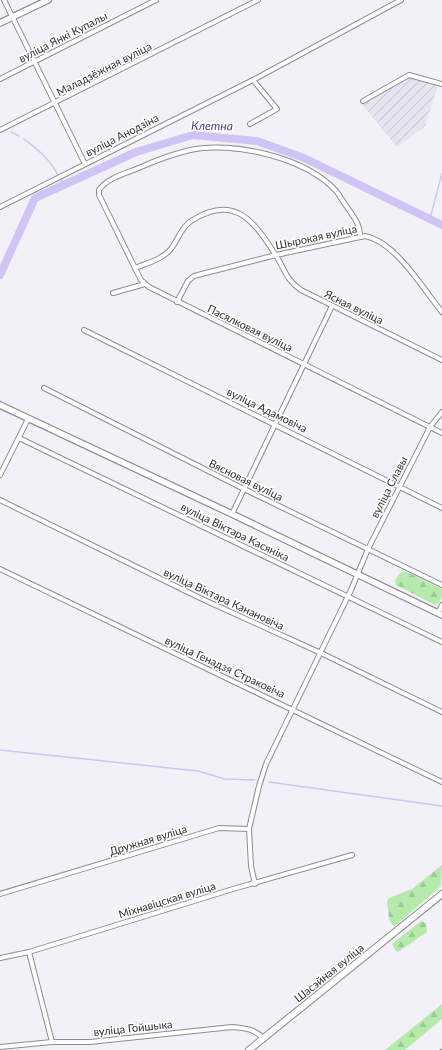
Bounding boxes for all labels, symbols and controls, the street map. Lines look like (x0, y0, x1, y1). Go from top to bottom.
street label: вуліца Янкі Купалы (16, 9, 109, 64)
street label: Маладзёжная вуліца (54, 39, 154, 98)
street label: вуліца Анодзіна (83, 111, 160, 159)
water label: Клетна (191, 118, 233, 133)
street label: Шырокая вуліца (274, 222, 358, 252)
street label: Ясная вуліца (322, 286, 386, 326)
street label: Пасялковая вуліца (206, 301, 295, 354)
street label: вуліца Адамовіча (225, 385, 309, 435)
street label: вуліца Славы (368, 454, 410, 520)
street label: Вясновая вуліца (207, 456, 285, 503)
street label: вуліца Віктара Касяніка (179, 500, 291, 563)
street label: вуліца Віктара Канановіча (162, 565, 286, 632)
street label: вуліца Генадзя Страковіча (163, 633, 287, 700)
street label: Дружная вуліца (107, 822, 188, 858)
street label: Міхнавіцская вуліца (117, 879, 217, 920)
street label: Шасэйная вуліца (291, 941, 366, 1005)
street label: вуліца Гойшыка (93, 1017, 173, 1038)

